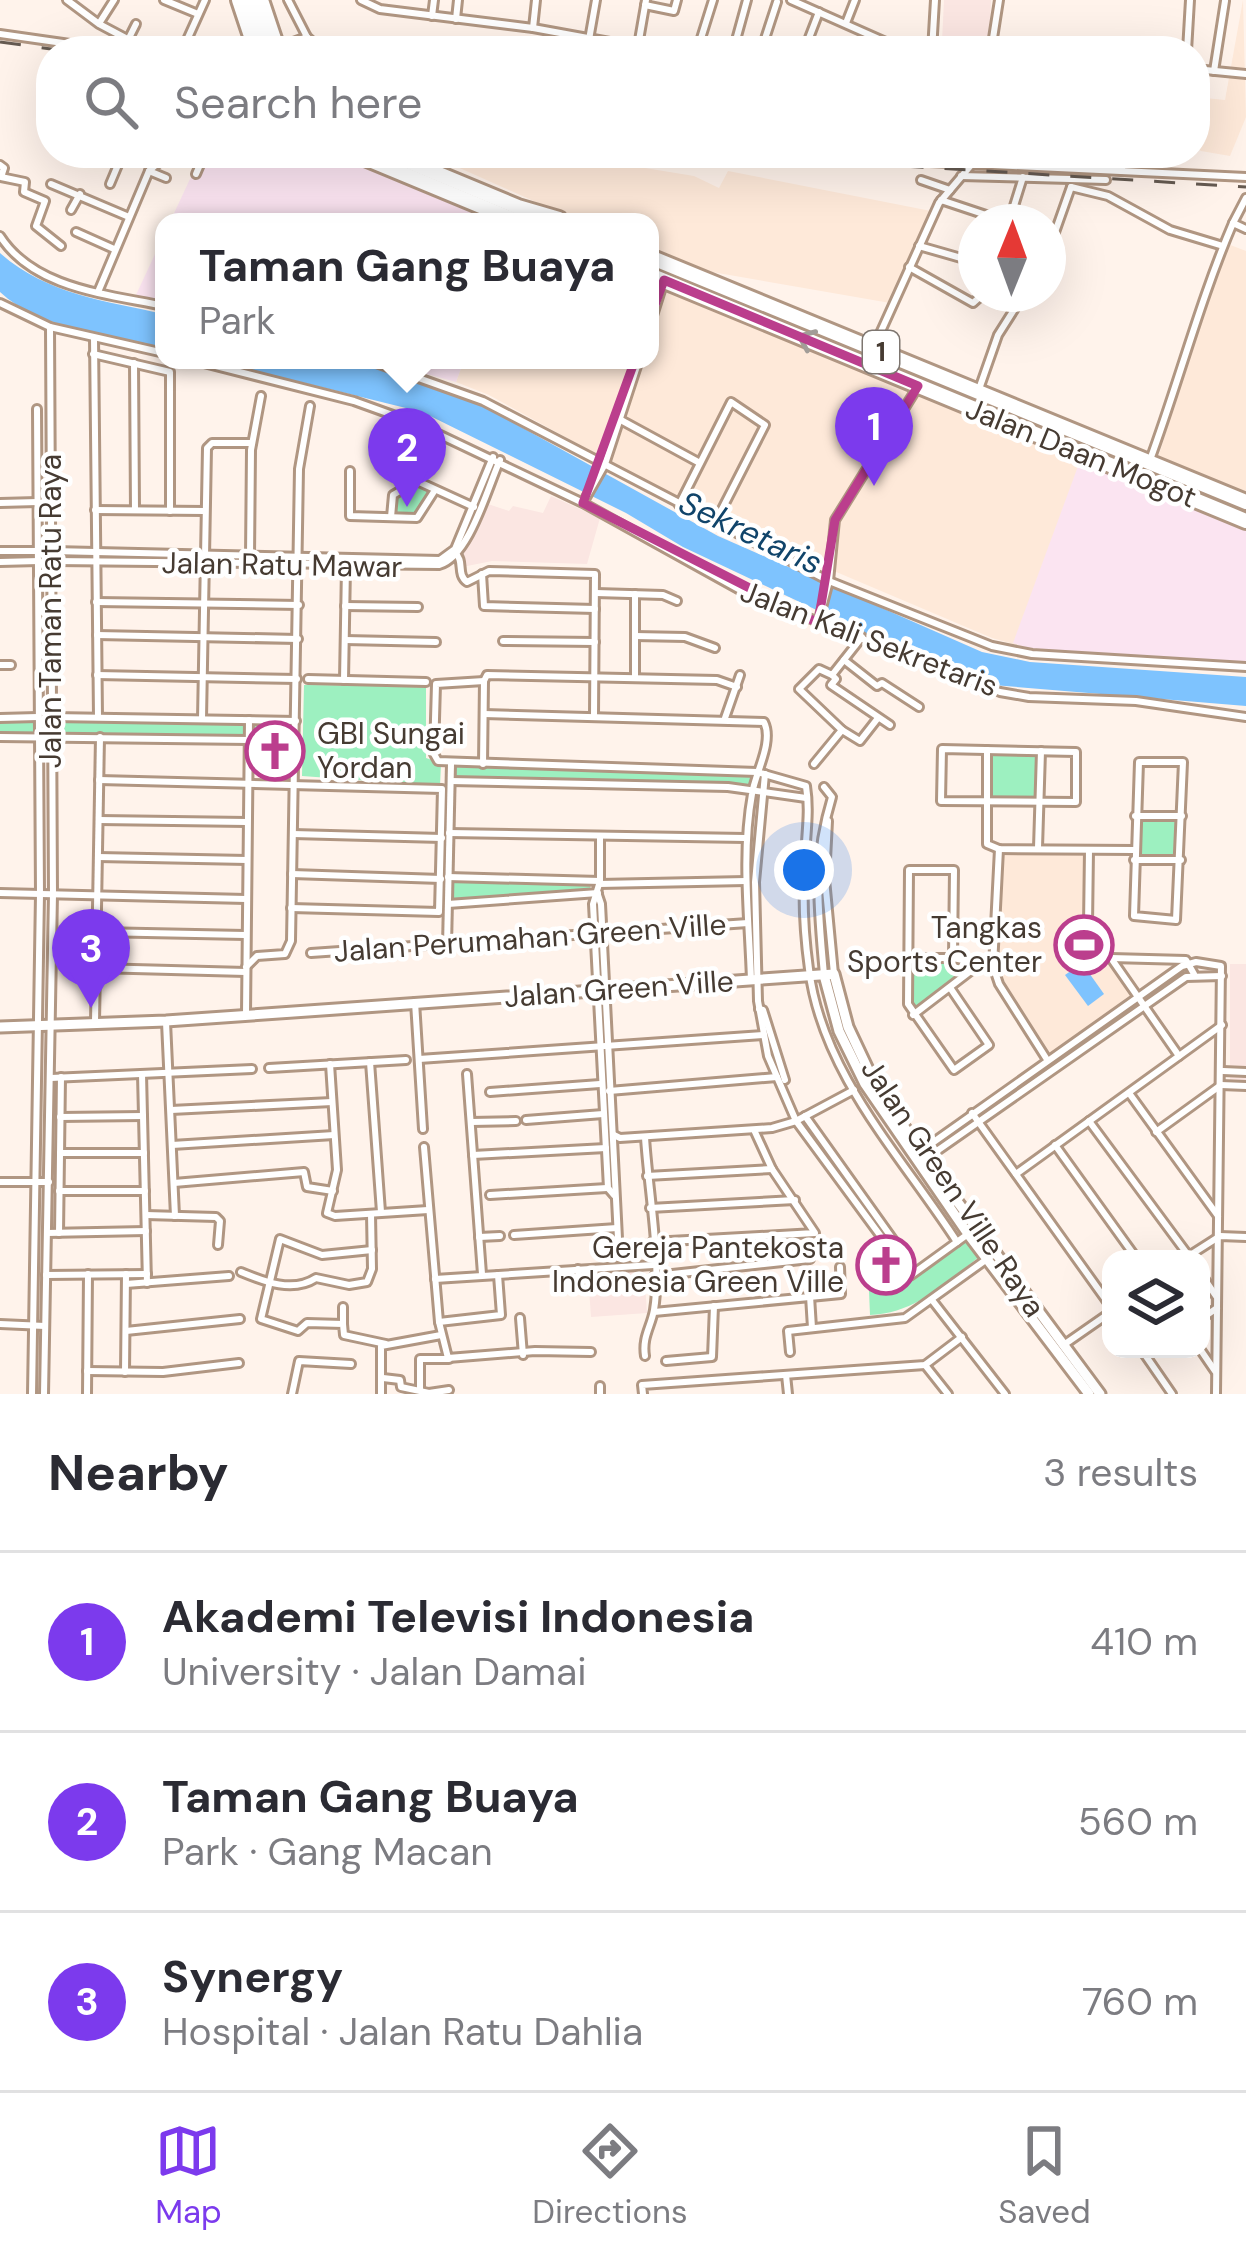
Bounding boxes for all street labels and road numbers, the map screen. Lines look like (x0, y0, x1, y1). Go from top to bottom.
road number: 1 (863, 331, 899, 373)
street label: Jalan Daan Mogot (960, 388, 1202, 517)
street label: Jalan Taman Ratu Raya (31, 454, 70, 768)
street label: Jalan Ratu Mawar (161, 543, 403, 586)
street label: Jalan Kali Sekretaris (735, 571, 1003, 706)
street label: Jalan Perumahan Green Ville (332, 904, 728, 971)
street label: Jalan Green Ville (503, 961, 735, 1016)
street label: Jalan Green Ville Raya (852, 1051, 1054, 1324)

